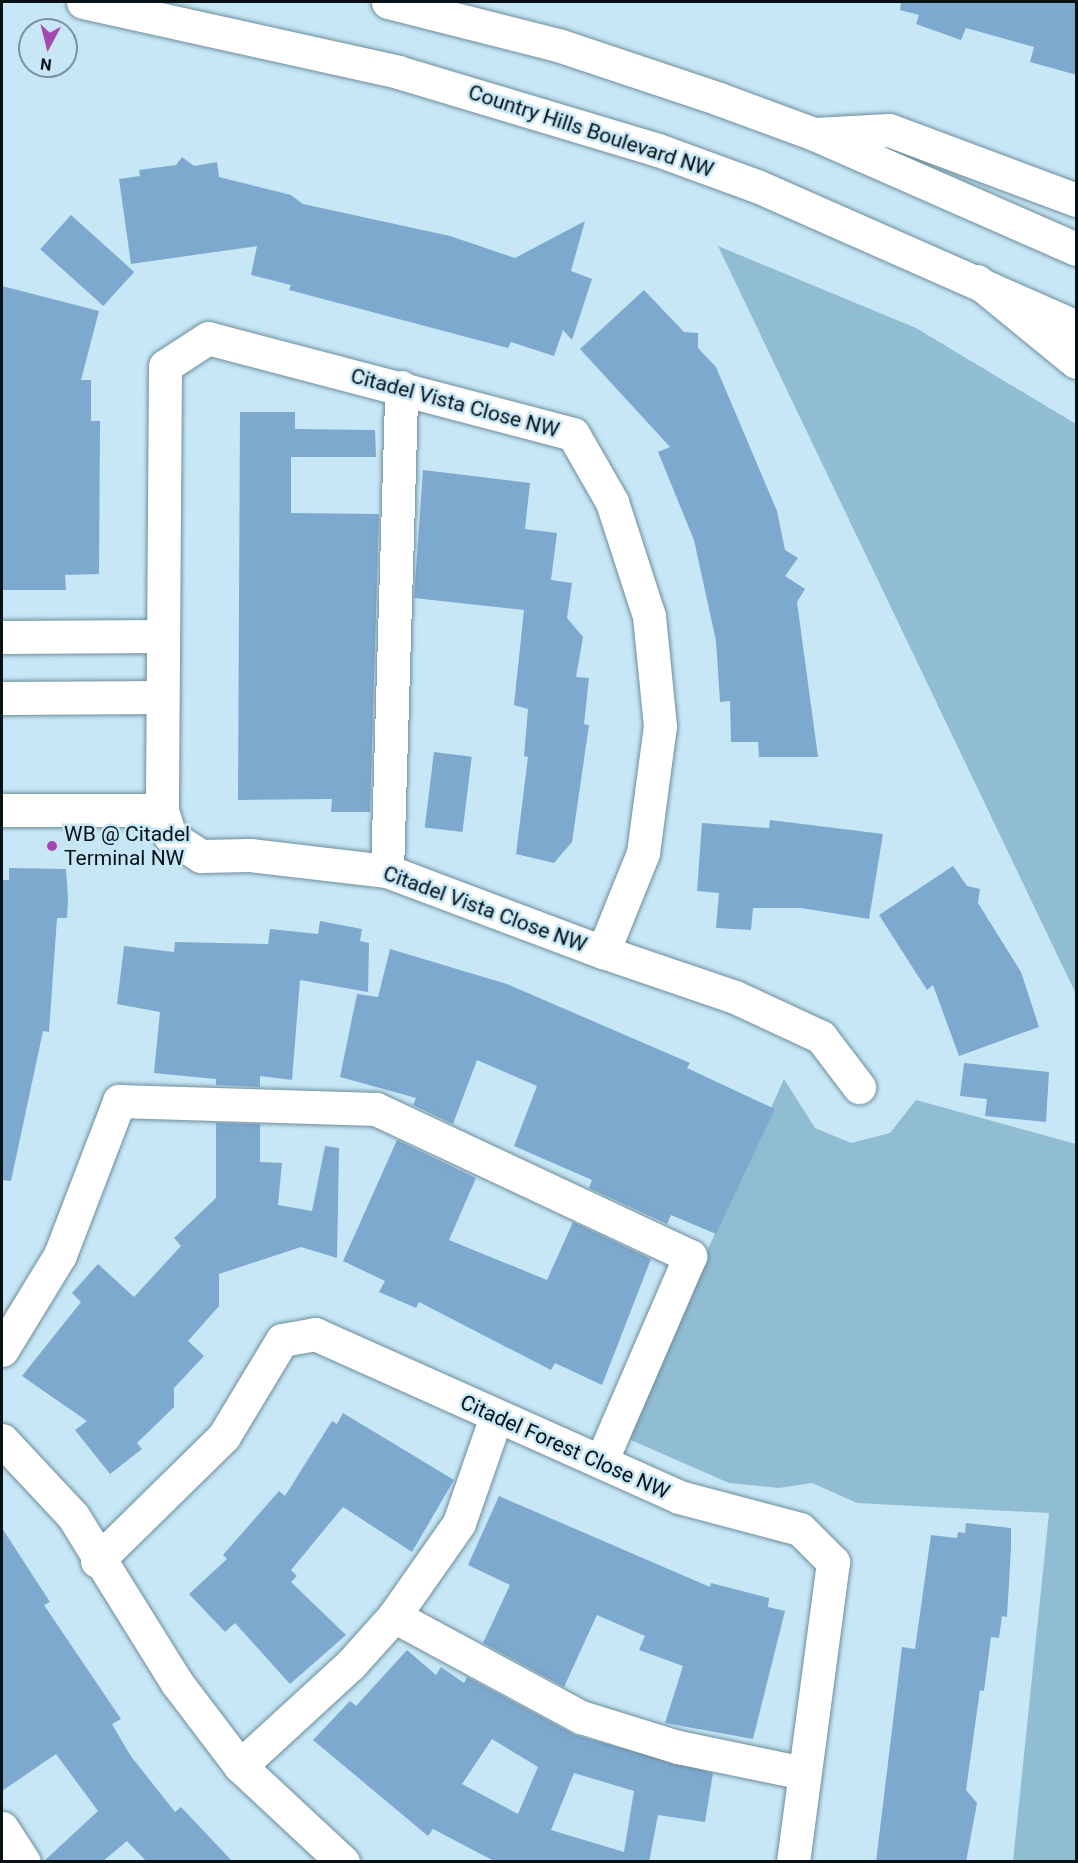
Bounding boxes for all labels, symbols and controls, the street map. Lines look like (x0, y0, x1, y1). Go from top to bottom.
north arrow (18, 18, 78, 78)
text: N (39, 54, 53, 74)
street label: Country Hills Boulevard NW (465, 79, 717, 183)
street label: Citadel Vista Close NW (348, 363, 562, 443)
place label: WB @ Citadel Terminal NW (64, 821, 190, 871)
marker: WB @ Citadel Terminal NW (45, 839, 59, 853)
street label: Citadel Vista Close NW (380, 860, 590, 958)
street label: Citadel Forest Close NW (457, 1389, 673, 1505)

